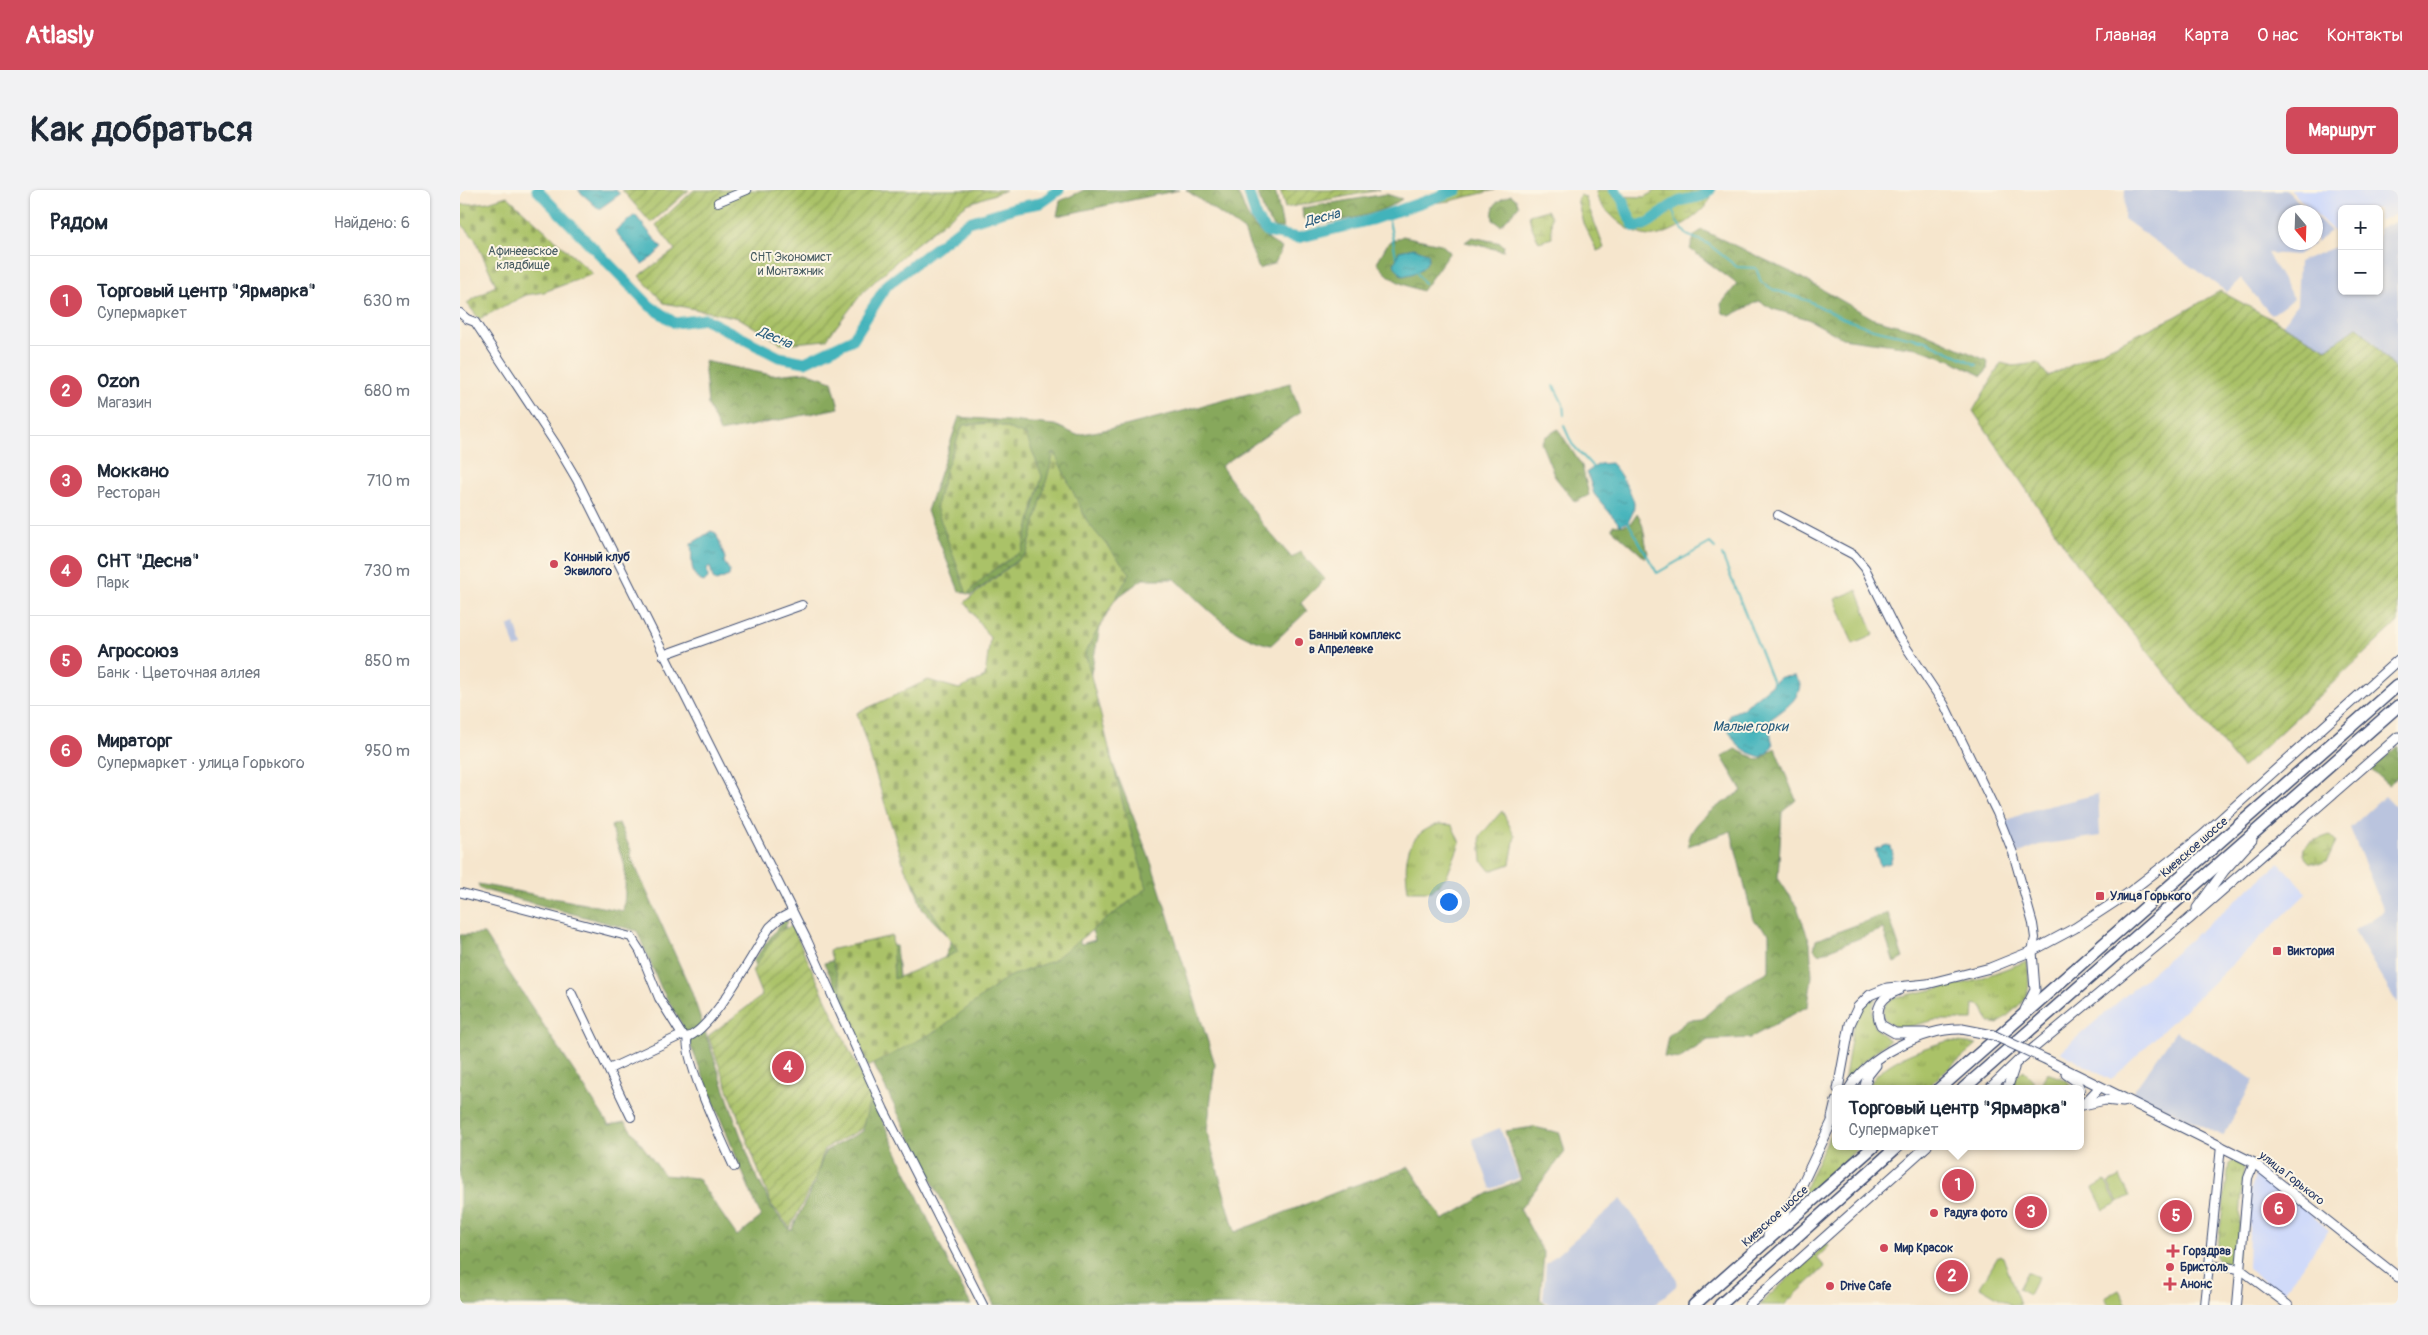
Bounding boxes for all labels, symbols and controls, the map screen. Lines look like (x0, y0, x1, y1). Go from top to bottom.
text: Atlasly (25, 21, 94, 50)
text: Главная (2095, 24, 2156, 47)
text: Карта (2184, 24, 2229, 47)
text: О нас (2257, 24, 2299, 47)
text: Контакты (2327, 24, 2403, 47)
button: Маршрут (2286, 107, 2398, 154)
text: Как добраться (30, 108, 253, 152)
water label: Десна (1302, 205, 1343, 230)
north arrow (2278, 205, 2323, 250)
map controls (2338, 205, 2383, 295)
button: + (2338, 205, 2383, 250)
text: Рядом (50, 209, 108, 236)
text: Найдено: 6 (334, 213, 410, 233)
park label: Афинеевское кладбище (488, 244, 558, 273)
park label: СНТ Экономист и Монтажник (750, 250, 832, 279)
button: − (2338, 250, 2383, 295)
text: Торговый центр "Ярмарка" (97, 279, 316, 303)
text: 1 (63, 291, 69, 311)
text: 630 m (363, 291, 410, 311)
text: Супермаркет (97, 303, 187, 323)
water label: Десна (754, 322, 796, 353)
text: Ozon (97, 369, 140, 393)
text: 2 (62, 381, 70, 401)
text: 680 m (364, 381, 410, 401)
text: Магазин (97, 393, 152, 413)
text: Моккано (97, 459, 169, 483)
text: 3 (62, 471, 70, 491)
text: 710 m (367, 471, 410, 491)
text: Ресторан (97, 483, 160, 503)
text: СНТ "Десна" (97, 549, 200, 573)
place label: Конный клуб Эквилого (564, 550, 630, 579)
marker: Конный клуб Эквилого (548, 558, 560, 570)
text: 4 (61, 561, 71, 581)
text: 730 m (364, 561, 410, 581)
text: Парк (97, 573, 130, 593)
place label: Банный комплекс в Апрелевке (1309, 628, 1401, 657)
marker: Банный комплекс в Апрелевке (1293, 636, 1305, 648)
text: Агросоюз (97, 639, 179, 663)
text: 5 (62, 651, 70, 671)
text: 850 m (365, 651, 410, 671)
text: Банк · Цветочная аллея (97, 663, 260, 683)
water label: Малые горки (1712, 718, 1789, 735)
text: Мираторг (97, 729, 172, 753)
text: 6 (61, 741, 71, 761)
text: 950 m (364, 741, 410, 761)
text: Супермаркет · улица Горького (97, 753, 304, 773)
street label: Киевское шоссе (2158, 814, 2231, 881)
your location (1436, 889, 1462, 915)
place label: Улица Горького (2110, 889, 2192, 904)
marker: Улица Горького (2094, 890, 2106, 902)
place label: Виктория (2287, 944, 2335, 959)
marker: Виктория (2271, 945, 2283, 957)
pin: 4 (772, 1048, 804, 1086)
popup (1832, 1085, 2084, 1150)
text: Торговый центр "Ярмарка" (1849, 1096, 2067, 1120)
text: Супермаркет (1849, 1120, 1939, 1140)
street label: улица Горького (2255, 1148, 2328, 1209)
pin: 1 (1942, 1166, 1974, 1204)
street label: Киевское шоссе (1739, 1183, 1812, 1250)
pin: 6 (2263, 1190, 2295, 1228)
pin: 3 (2015, 1193, 2047, 1231)
pin: 5 (2160, 1197, 2192, 1235)
place label: Радуга фото (1944, 1206, 2008, 1221)
marker: Радуга фото (1928, 1207, 1940, 1219)
place label: Мир Красок (1894, 1241, 1954, 1256)
marker: Мир Красок (1878, 1242, 1890, 1254)
place label: Горздрав (2183, 1244, 2231, 1259)
marker: Горздрав (2167, 1245, 2179, 1257)
pin: 2 (1936, 1257, 1968, 1295)
place label: Бристоль (2180, 1260, 2229, 1275)
marker: Бристоль (2164, 1261, 2176, 1273)
place label: Анонс (2180, 1277, 2212, 1292)
marker: Анонс (2164, 1278, 2176, 1290)
place label: Drive Cafe (1840, 1279, 1892, 1294)
marker: Drive Cafe (1824, 1280, 1836, 1292)

